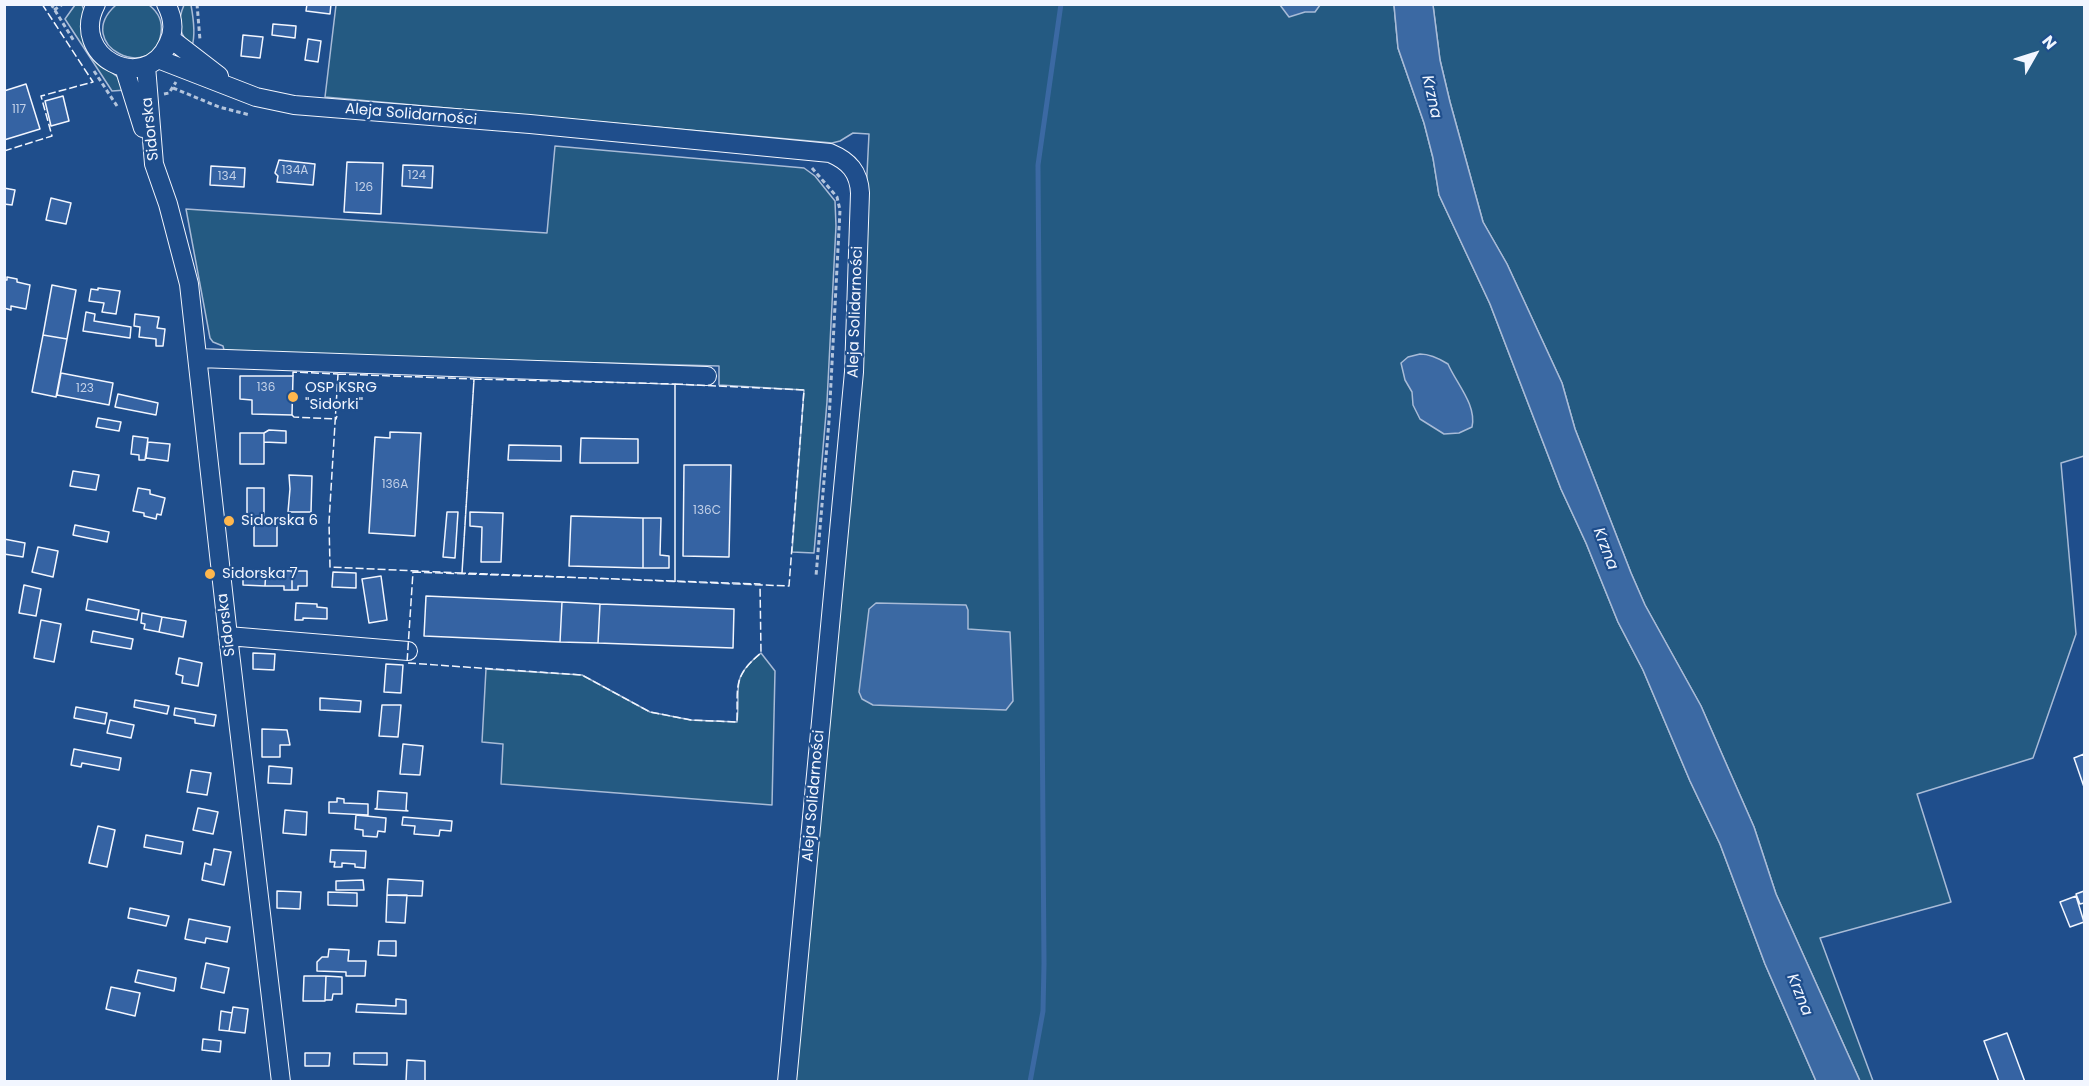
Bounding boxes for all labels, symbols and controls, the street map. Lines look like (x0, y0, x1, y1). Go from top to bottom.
north arrow (2005, 24, 2065, 84)
text: N (2037, 30, 2062, 54)
water label: Krzna (1417, 73, 1445, 121)
street label: Sidorska (139, 96, 163, 162)
street label: Aleja Solidarności (344, 100, 478, 130)
house number: 117 (12, 103, 26, 117)
house number: 134A (282, 164, 308, 178)
house number: 124 (408, 169, 426, 183)
house number: 134 (218, 170, 236, 184)
house number: 126 (355, 181, 373, 195)
street label: Aleja Solidarności (845, 246, 867, 378)
place label: OSP KSRG "Sidorki" (305, 379, 377, 414)
house number: 136 (257, 381, 275, 395)
house number: 123 (76, 382, 94, 396)
marker: OSP KSRG "Sidorki" (286, 390, 300, 404)
house number: 136A (382, 478, 408, 492)
house number: 136C (693, 504, 721, 518)
place label: Sidorska 6 (241, 512, 318, 530)
marker: Sidorska 6 (222, 514, 236, 528)
water label: Krzna (1588, 525, 1622, 573)
place label: Sidorska 7 (222, 565, 298, 583)
marker: Sidorska 7 (203, 567, 217, 581)
street label: Sidorska (214, 592, 240, 658)
street label: Aleja Solidarności (799, 729, 829, 863)
water label: Krzna (1782, 971, 1816, 1019)

